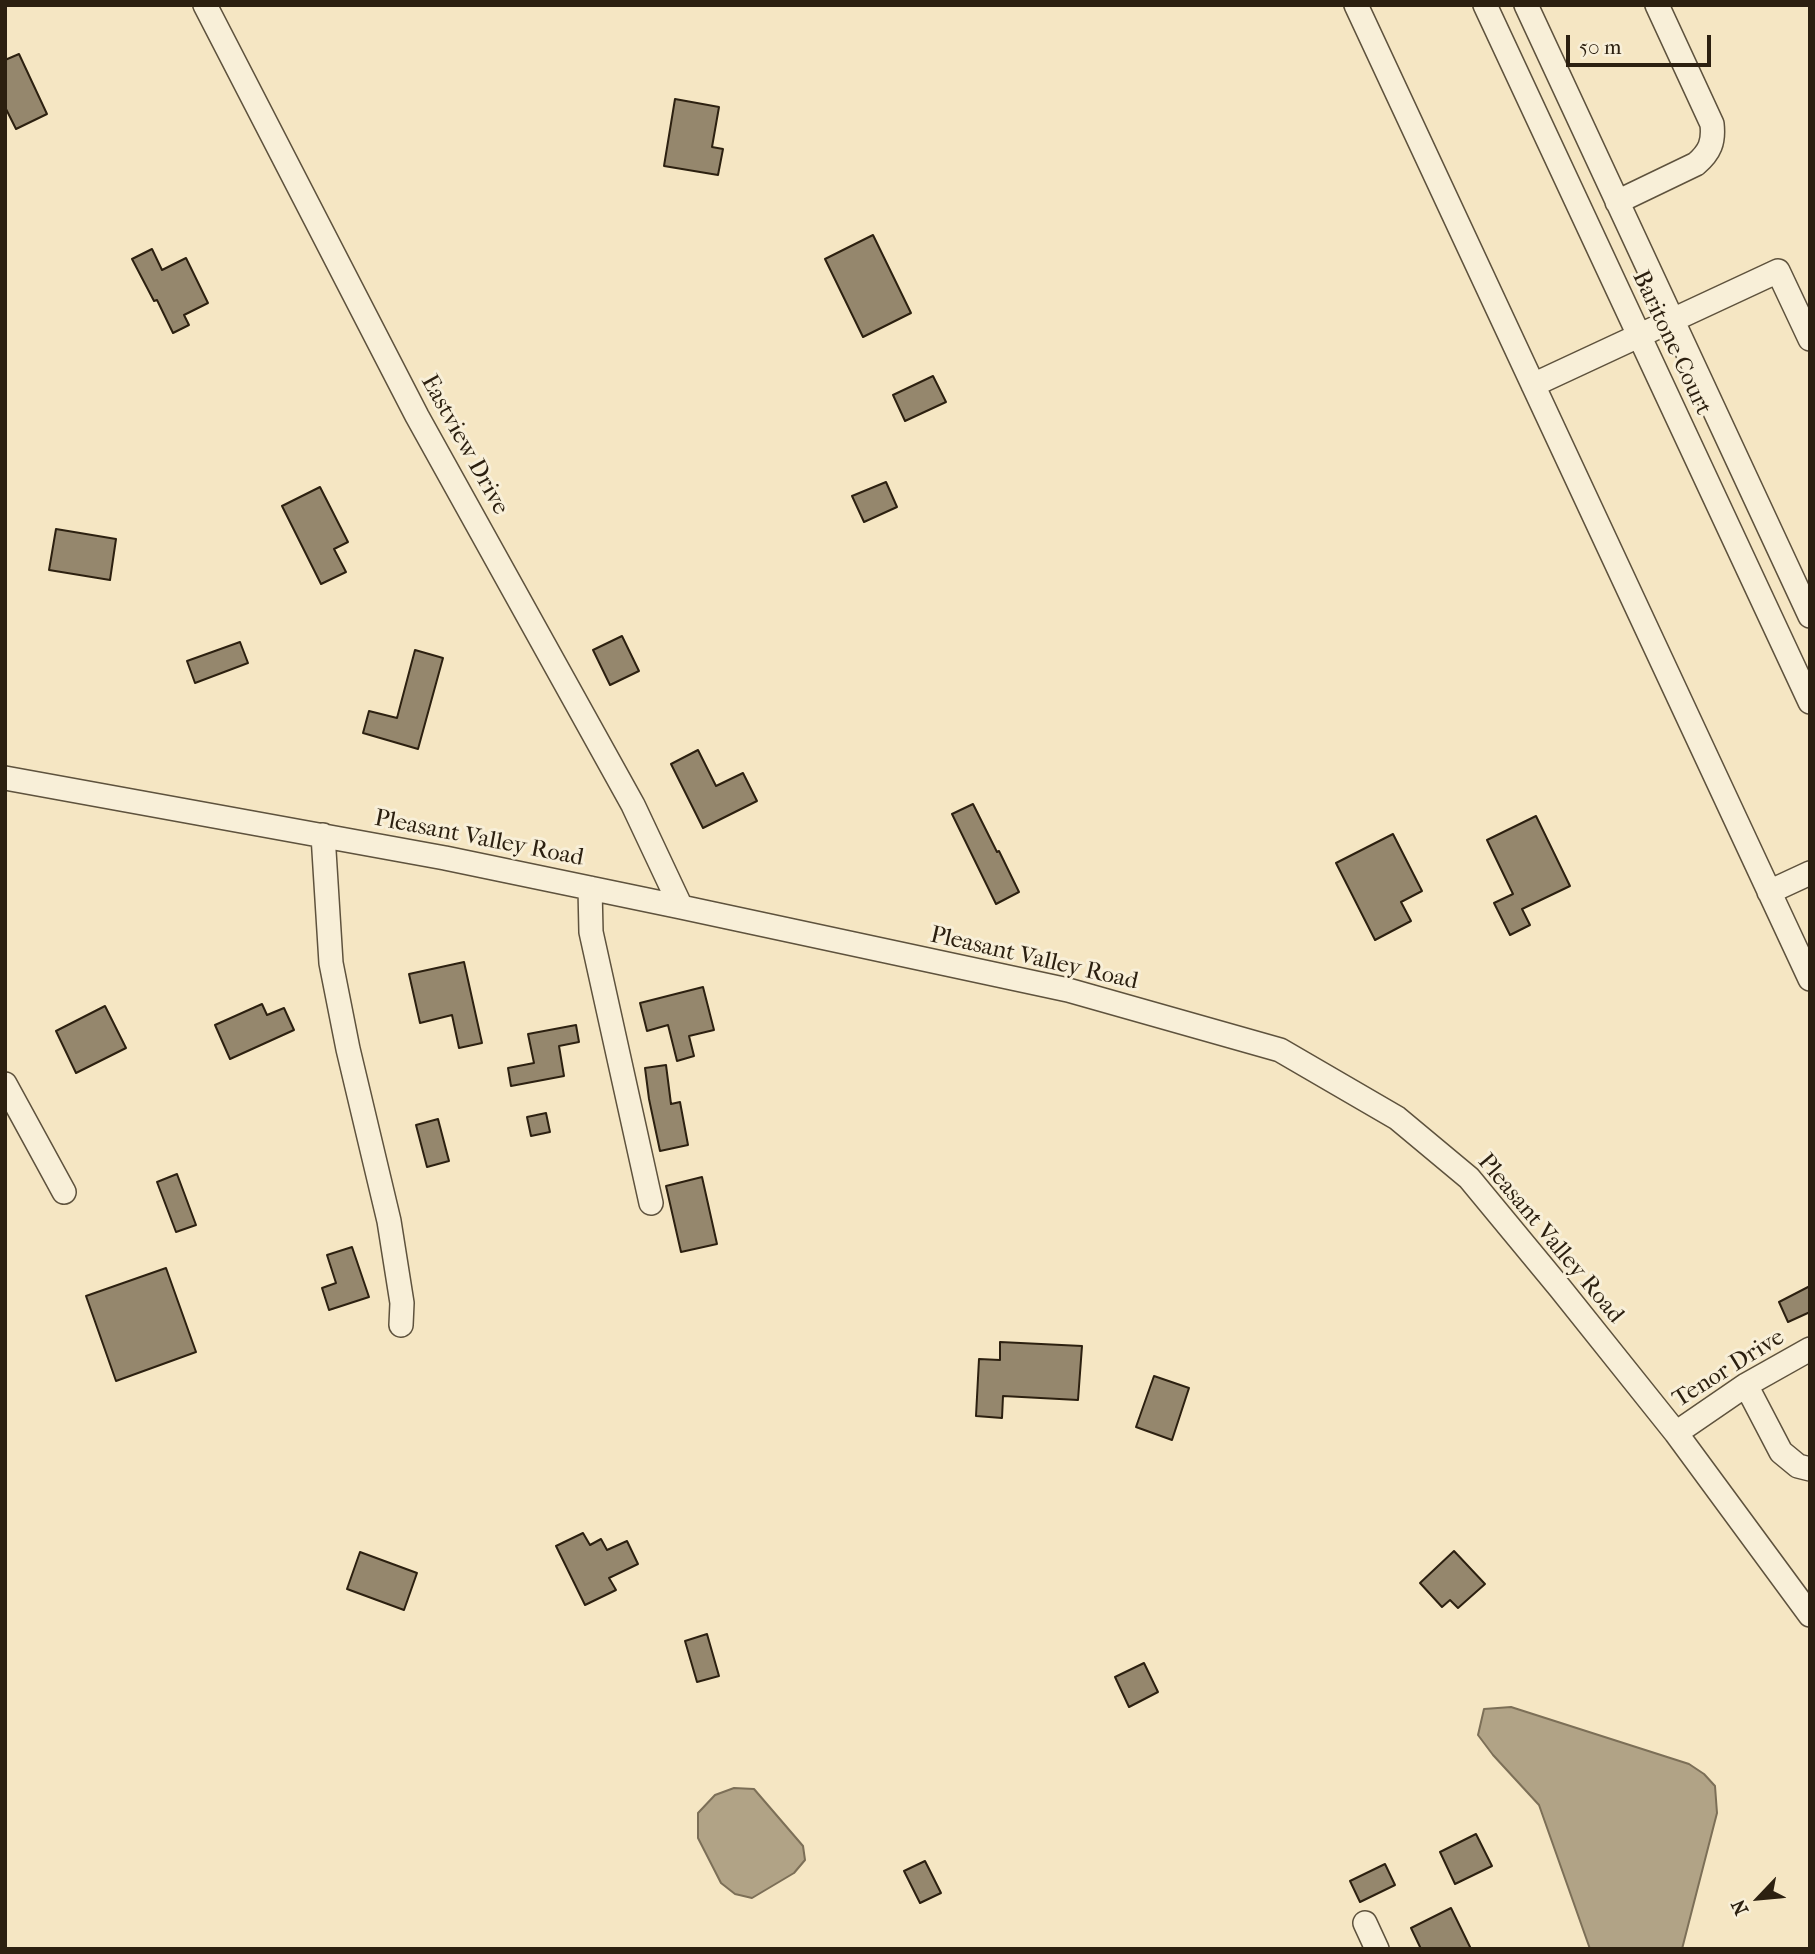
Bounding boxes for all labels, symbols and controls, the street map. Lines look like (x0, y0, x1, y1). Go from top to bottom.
scale bar (1570, 21, 1715, 65)
text: 50 m (1579, 35, 1622, 59)
street label: Baritone Court (1625, 266, 1717, 420)
street label: Eastview Drive (414, 370, 514, 520)
street label: Pleasant Valley Road (372, 805, 586, 873)
street label: Pleasant Valley Road (927, 921, 1141, 997)
street label: Pleasant Valley Road (1471, 1148, 1629, 1330)
street label: Tenor Drive (1668, 1323, 1790, 1415)
north arrow (1724, 1863, 1794, 1933)
text: N (1727, 1896, 1753, 1919)

